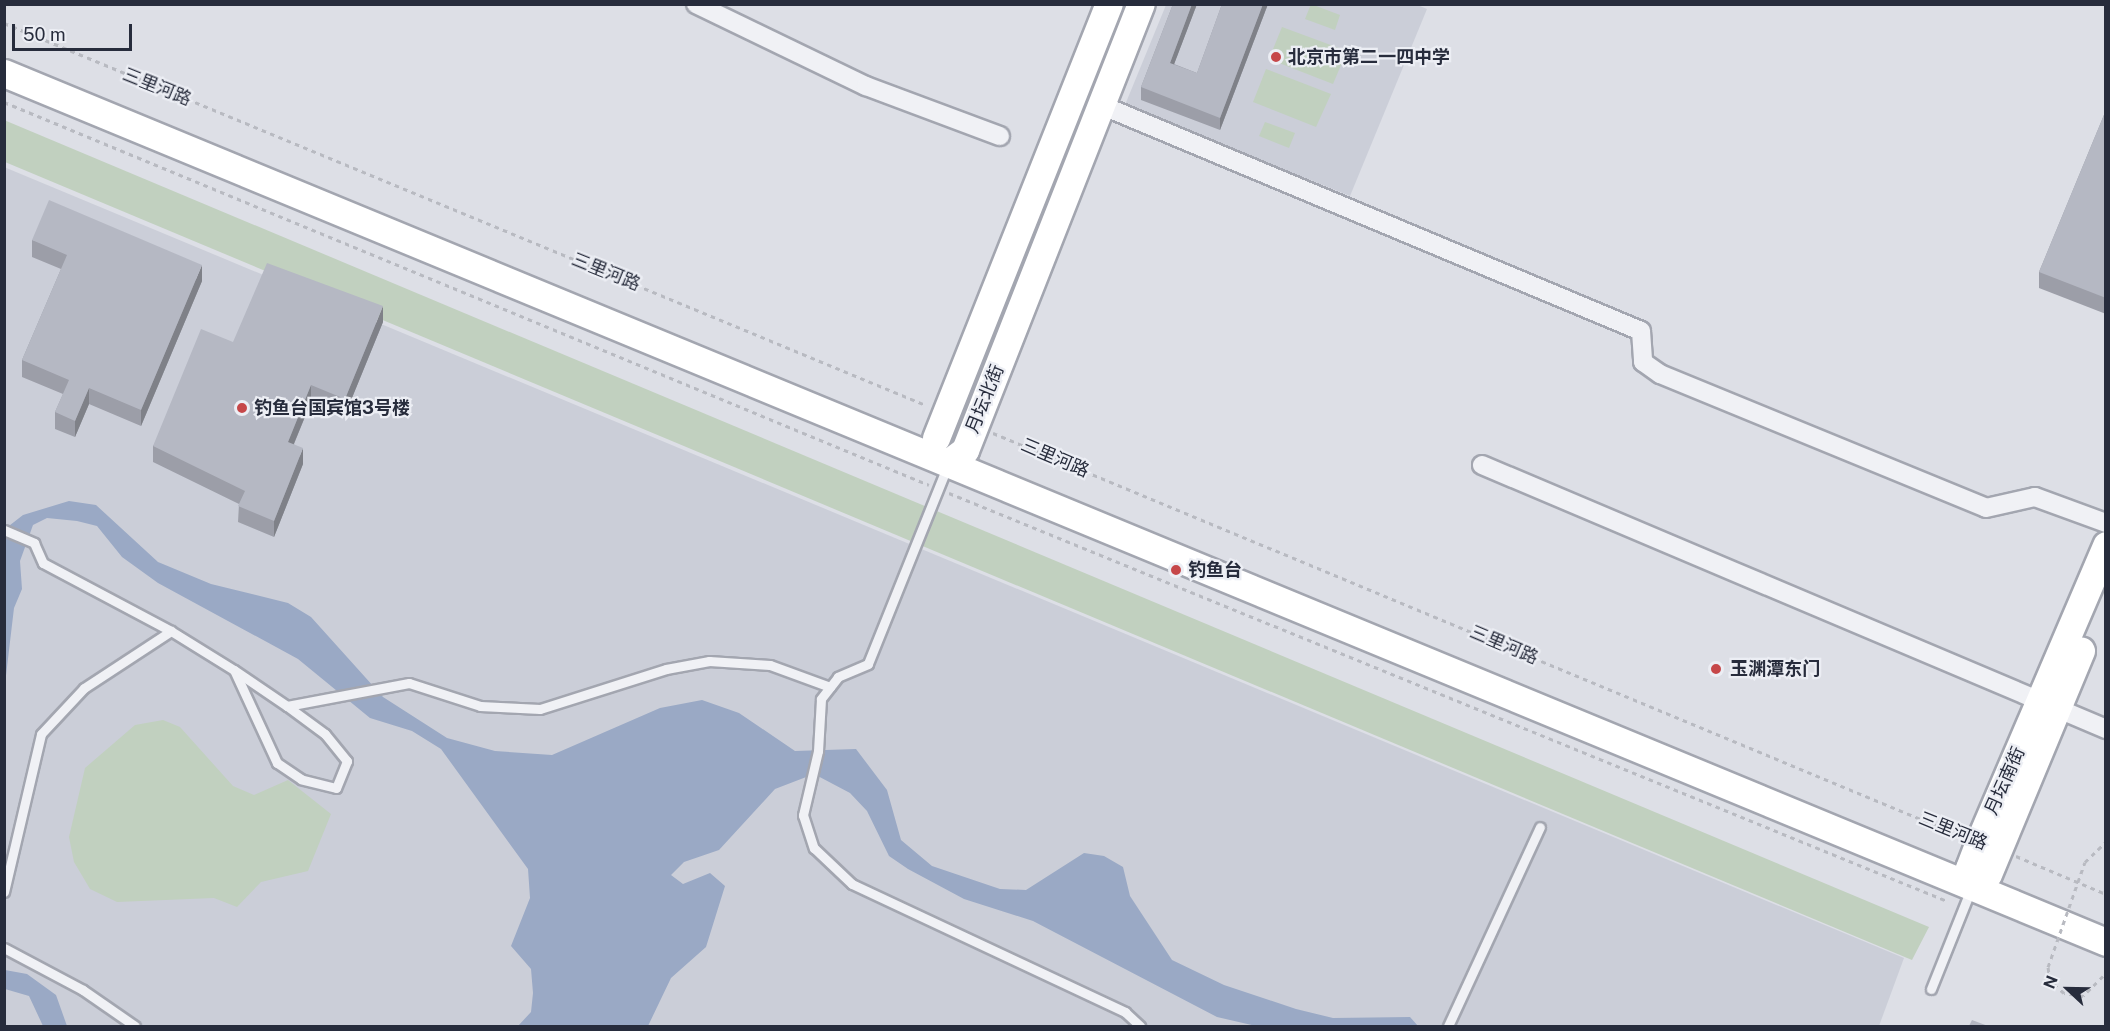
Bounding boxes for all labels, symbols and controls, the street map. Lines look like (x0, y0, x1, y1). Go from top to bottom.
scale bar (15, 12, 135, 50)
text: 50 m (23, 24, 66, 45)
place label: 北京市第二一四中学 (1288, 46, 1450, 68)
marker: 北京市第二一四中学 (1269, 50, 1283, 64)
street label: 三里河路 (120, 64, 194, 110)
street label: 三里河路 (569, 249, 643, 295)
street label: 月坛北街 (962, 362, 1008, 436)
place label: 钓鱼台国宾馆3号楼 (254, 397, 410, 419)
marker: 钓鱼台国宾馆3号楼 (235, 401, 249, 415)
street label: 三里河路 (1018, 434, 1092, 482)
place label: 钓鱼台 (1188, 559, 1242, 581)
marker: 钓鱼台 (1169, 563, 1183, 577)
street label: 三里河路 (1467, 621, 1541, 669)
place label: 玉渊潭东门 (1730, 658, 1820, 680)
marker: 玉渊潭东门 (1707, 660, 1725, 678)
street label: 月坛南街 (1980, 744, 2030, 818)
street label: 三里河路 (1916, 808, 1990, 854)
north arrow (2038, 959, 2098, 1019)
text: N (2040, 973, 2062, 991)

